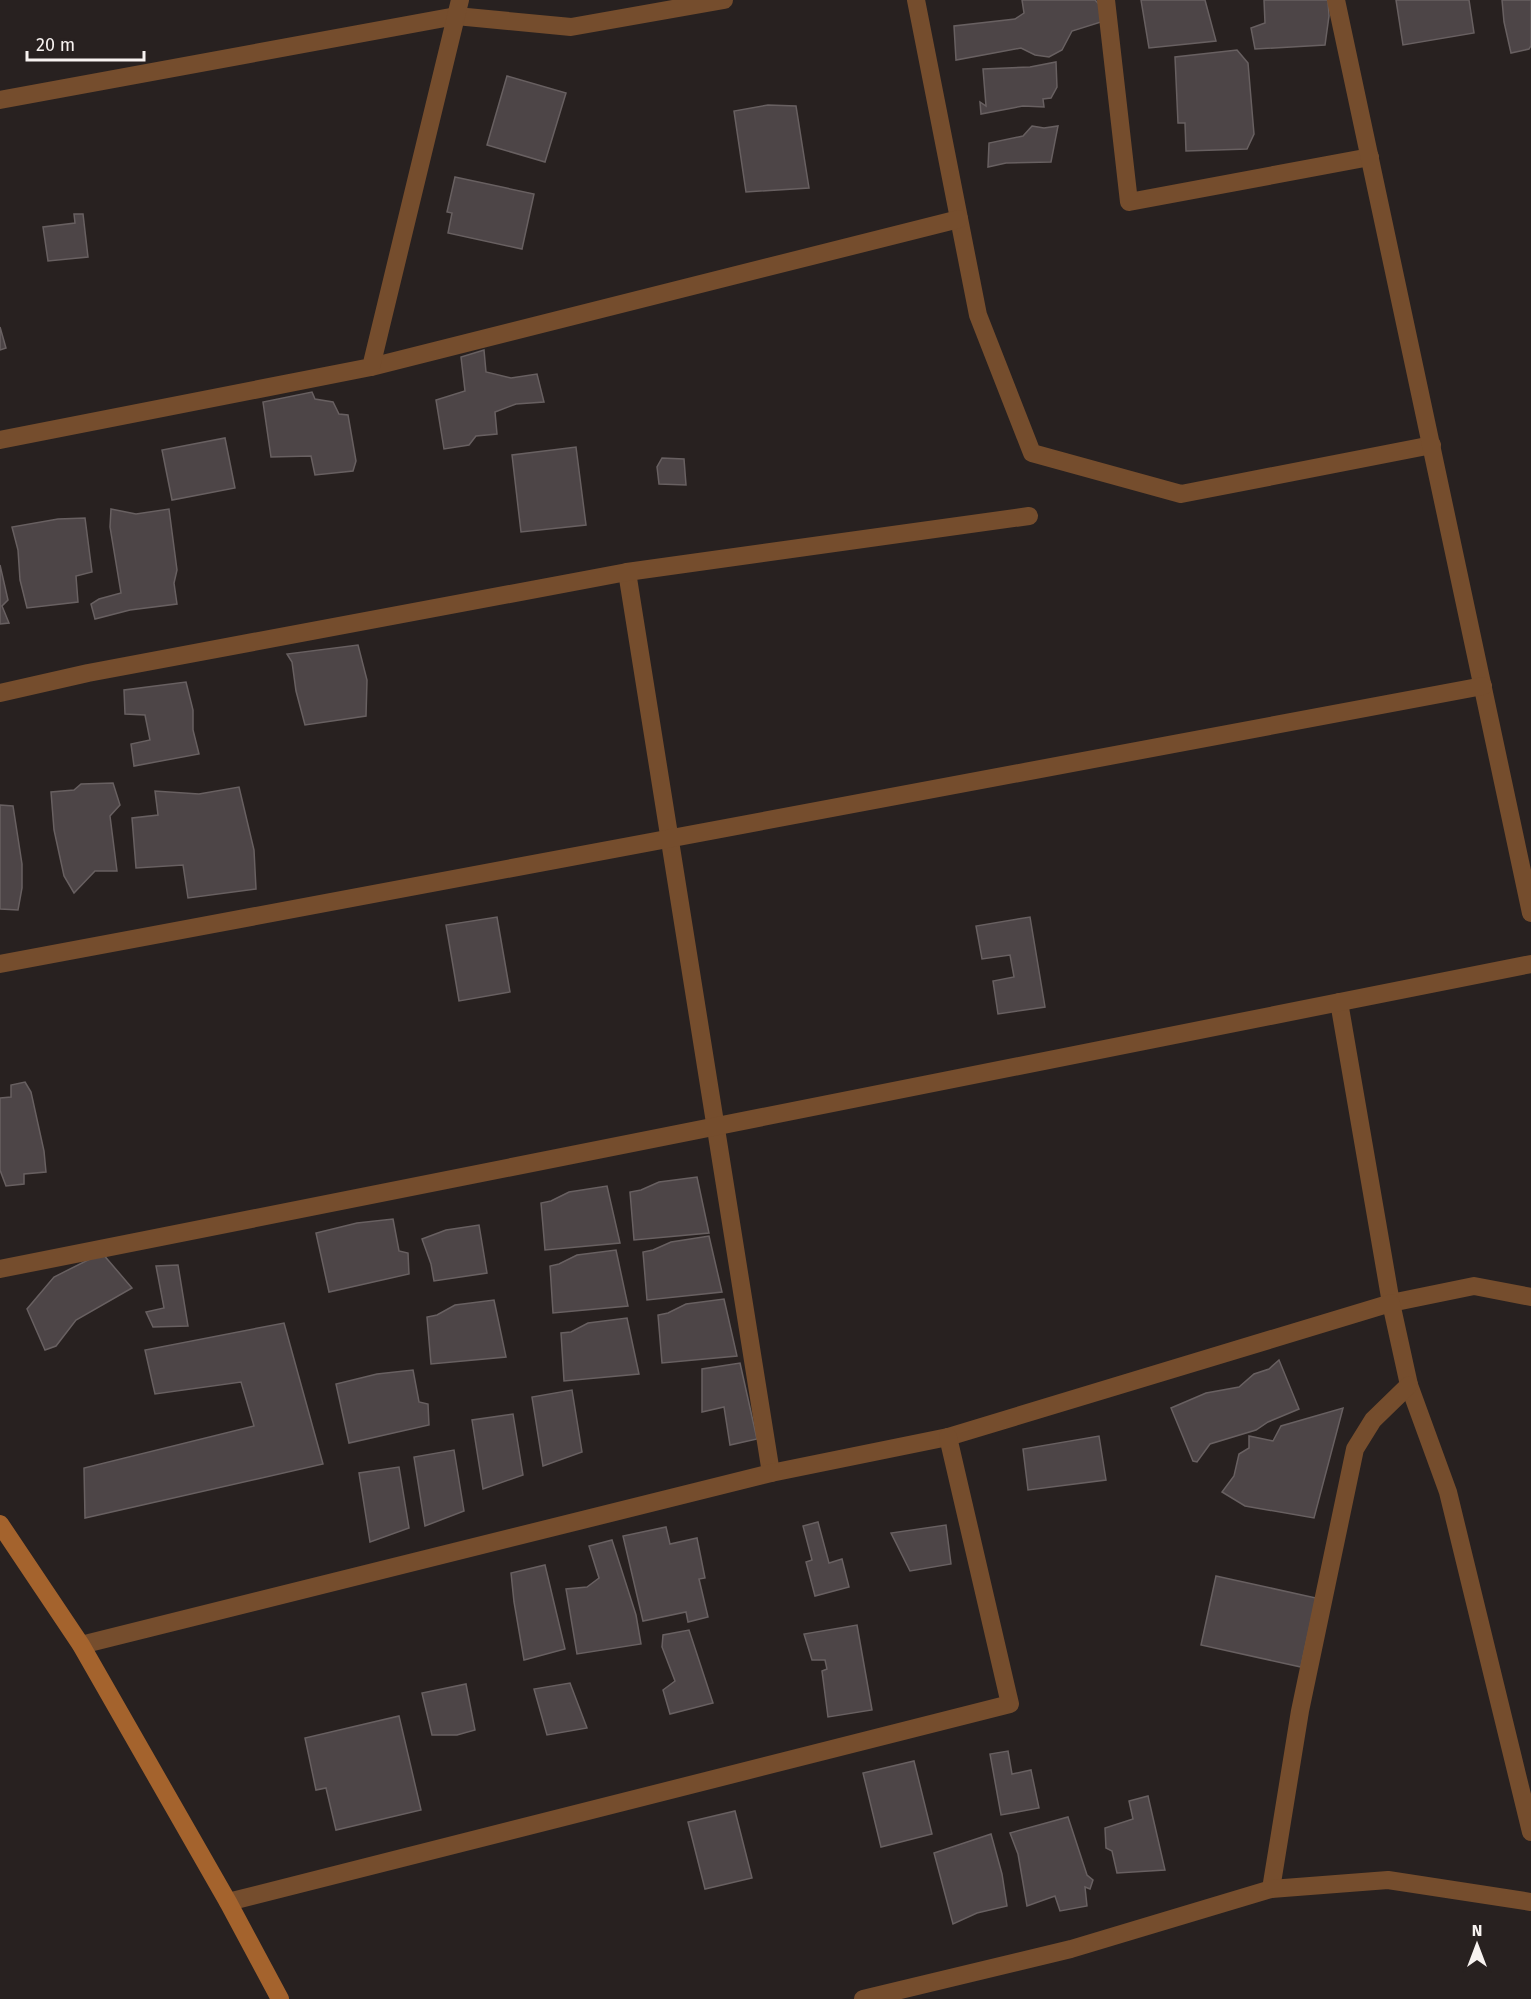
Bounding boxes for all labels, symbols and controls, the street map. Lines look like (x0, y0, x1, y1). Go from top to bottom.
scale bar (27, 24, 144, 62)
text: 20 m (36, 34, 75, 56)
north arrow (1447, 1915, 1507, 1975)
text: N (1472, 1921, 1482, 1940)

